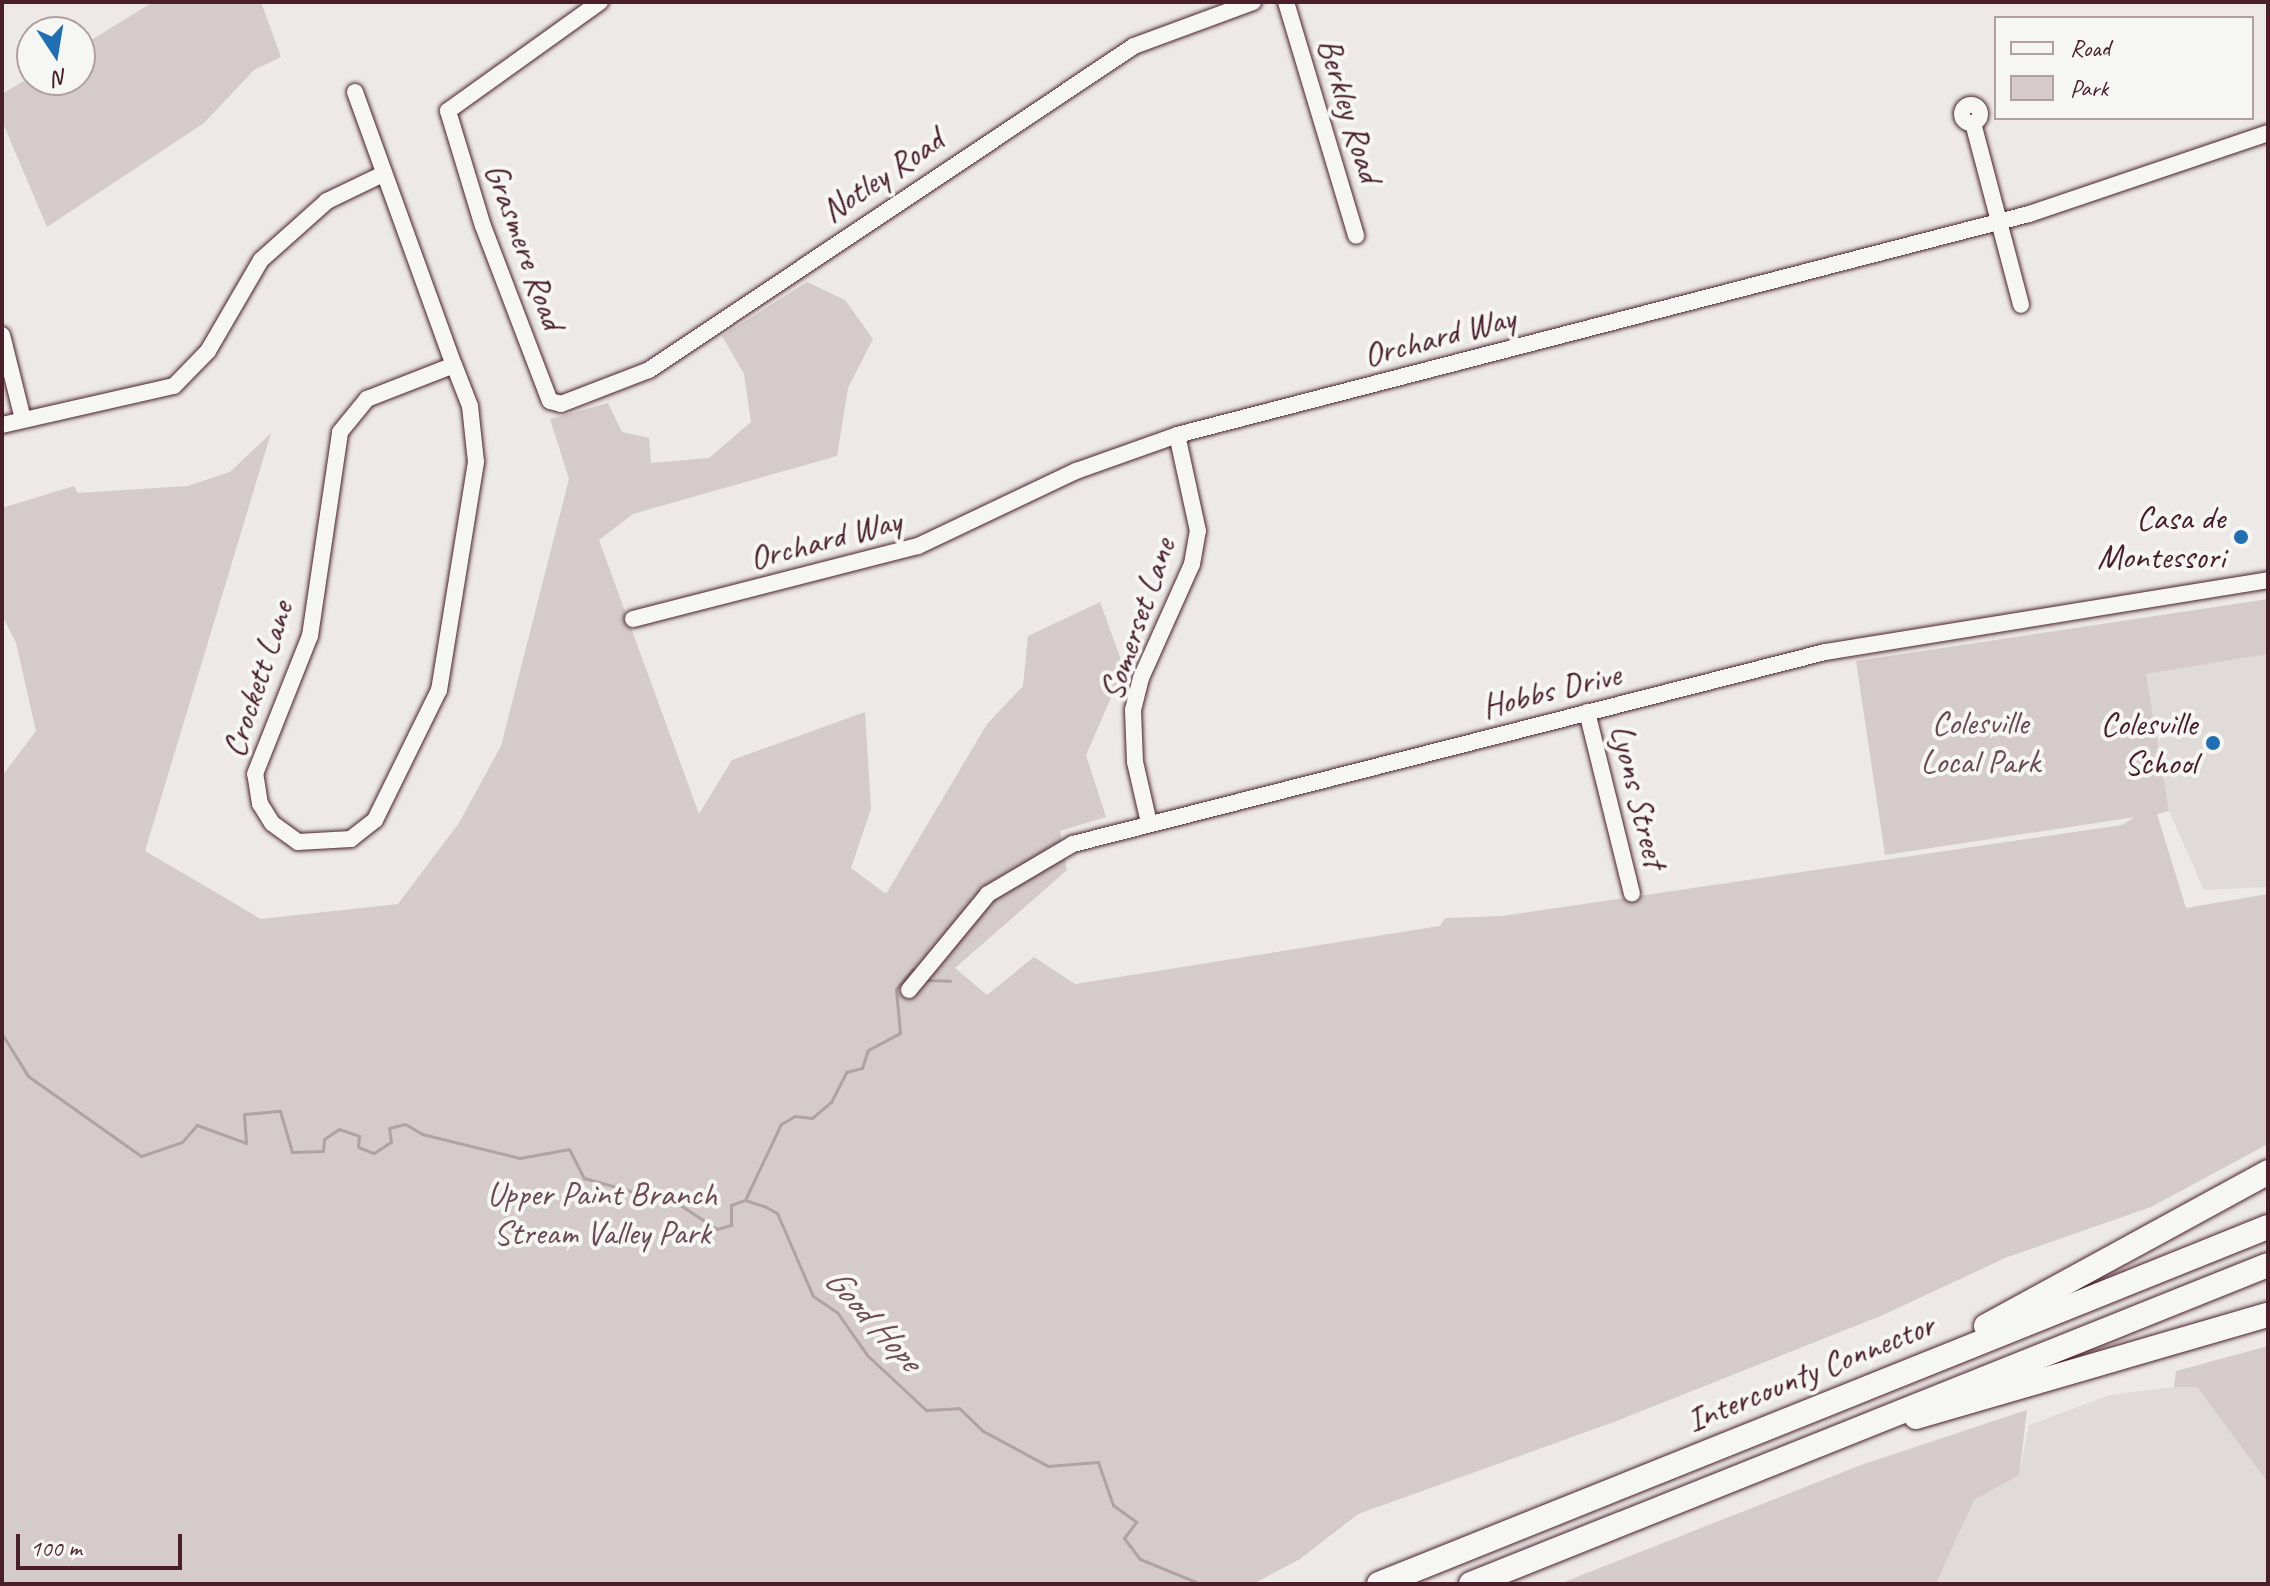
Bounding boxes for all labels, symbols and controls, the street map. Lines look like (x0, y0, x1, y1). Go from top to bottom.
north arrow (16, 16, 96, 96)
legend (1994, 16, 2254, 120)
text: Road (2070, 33, 2110, 63)
street label: Berkley Road (1309, 34, 1391, 186)
text: N (51, 62, 70, 93)
text: Park (2070, 73, 2108, 103)
street label: Notley Road (814, 120, 950, 230)
street label: Grasmere Road (476, 157, 574, 335)
street label: Orchard Way (1359, 296, 1519, 376)
place label: Casa de Montessori (2097, 497, 2225, 576)
street label: Orchard Way (745, 499, 905, 579)
marker: Casa de Montessori (2232, 528, 2250, 546)
street label: Somerset Lane (1090, 533, 1184, 705)
street label: Crockett Lane (213, 596, 301, 762)
street label: Hobbs Drive (1477, 653, 1625, 727)
park label: Colesville Local Park (1920, 702, 2040, 782)
place label: Colesville School (2100, 703, 2197, 782)
street label: Lyons Street (1601, 720, 1677, 872)
marker: Colesville School (2204, 734, 2222, 752)
park label: Upper Paint Branch Stream Valley Park (486, 1173, 718, 1252)
water label: Good Hope (815, 1258, 931, 1380)
street label: Intercounty Connector (1680, 1304, 1940, 1440)
scale bar (20, 1518, 186, 1568)
text: 100 m (30, 1533, 82, 1563)

